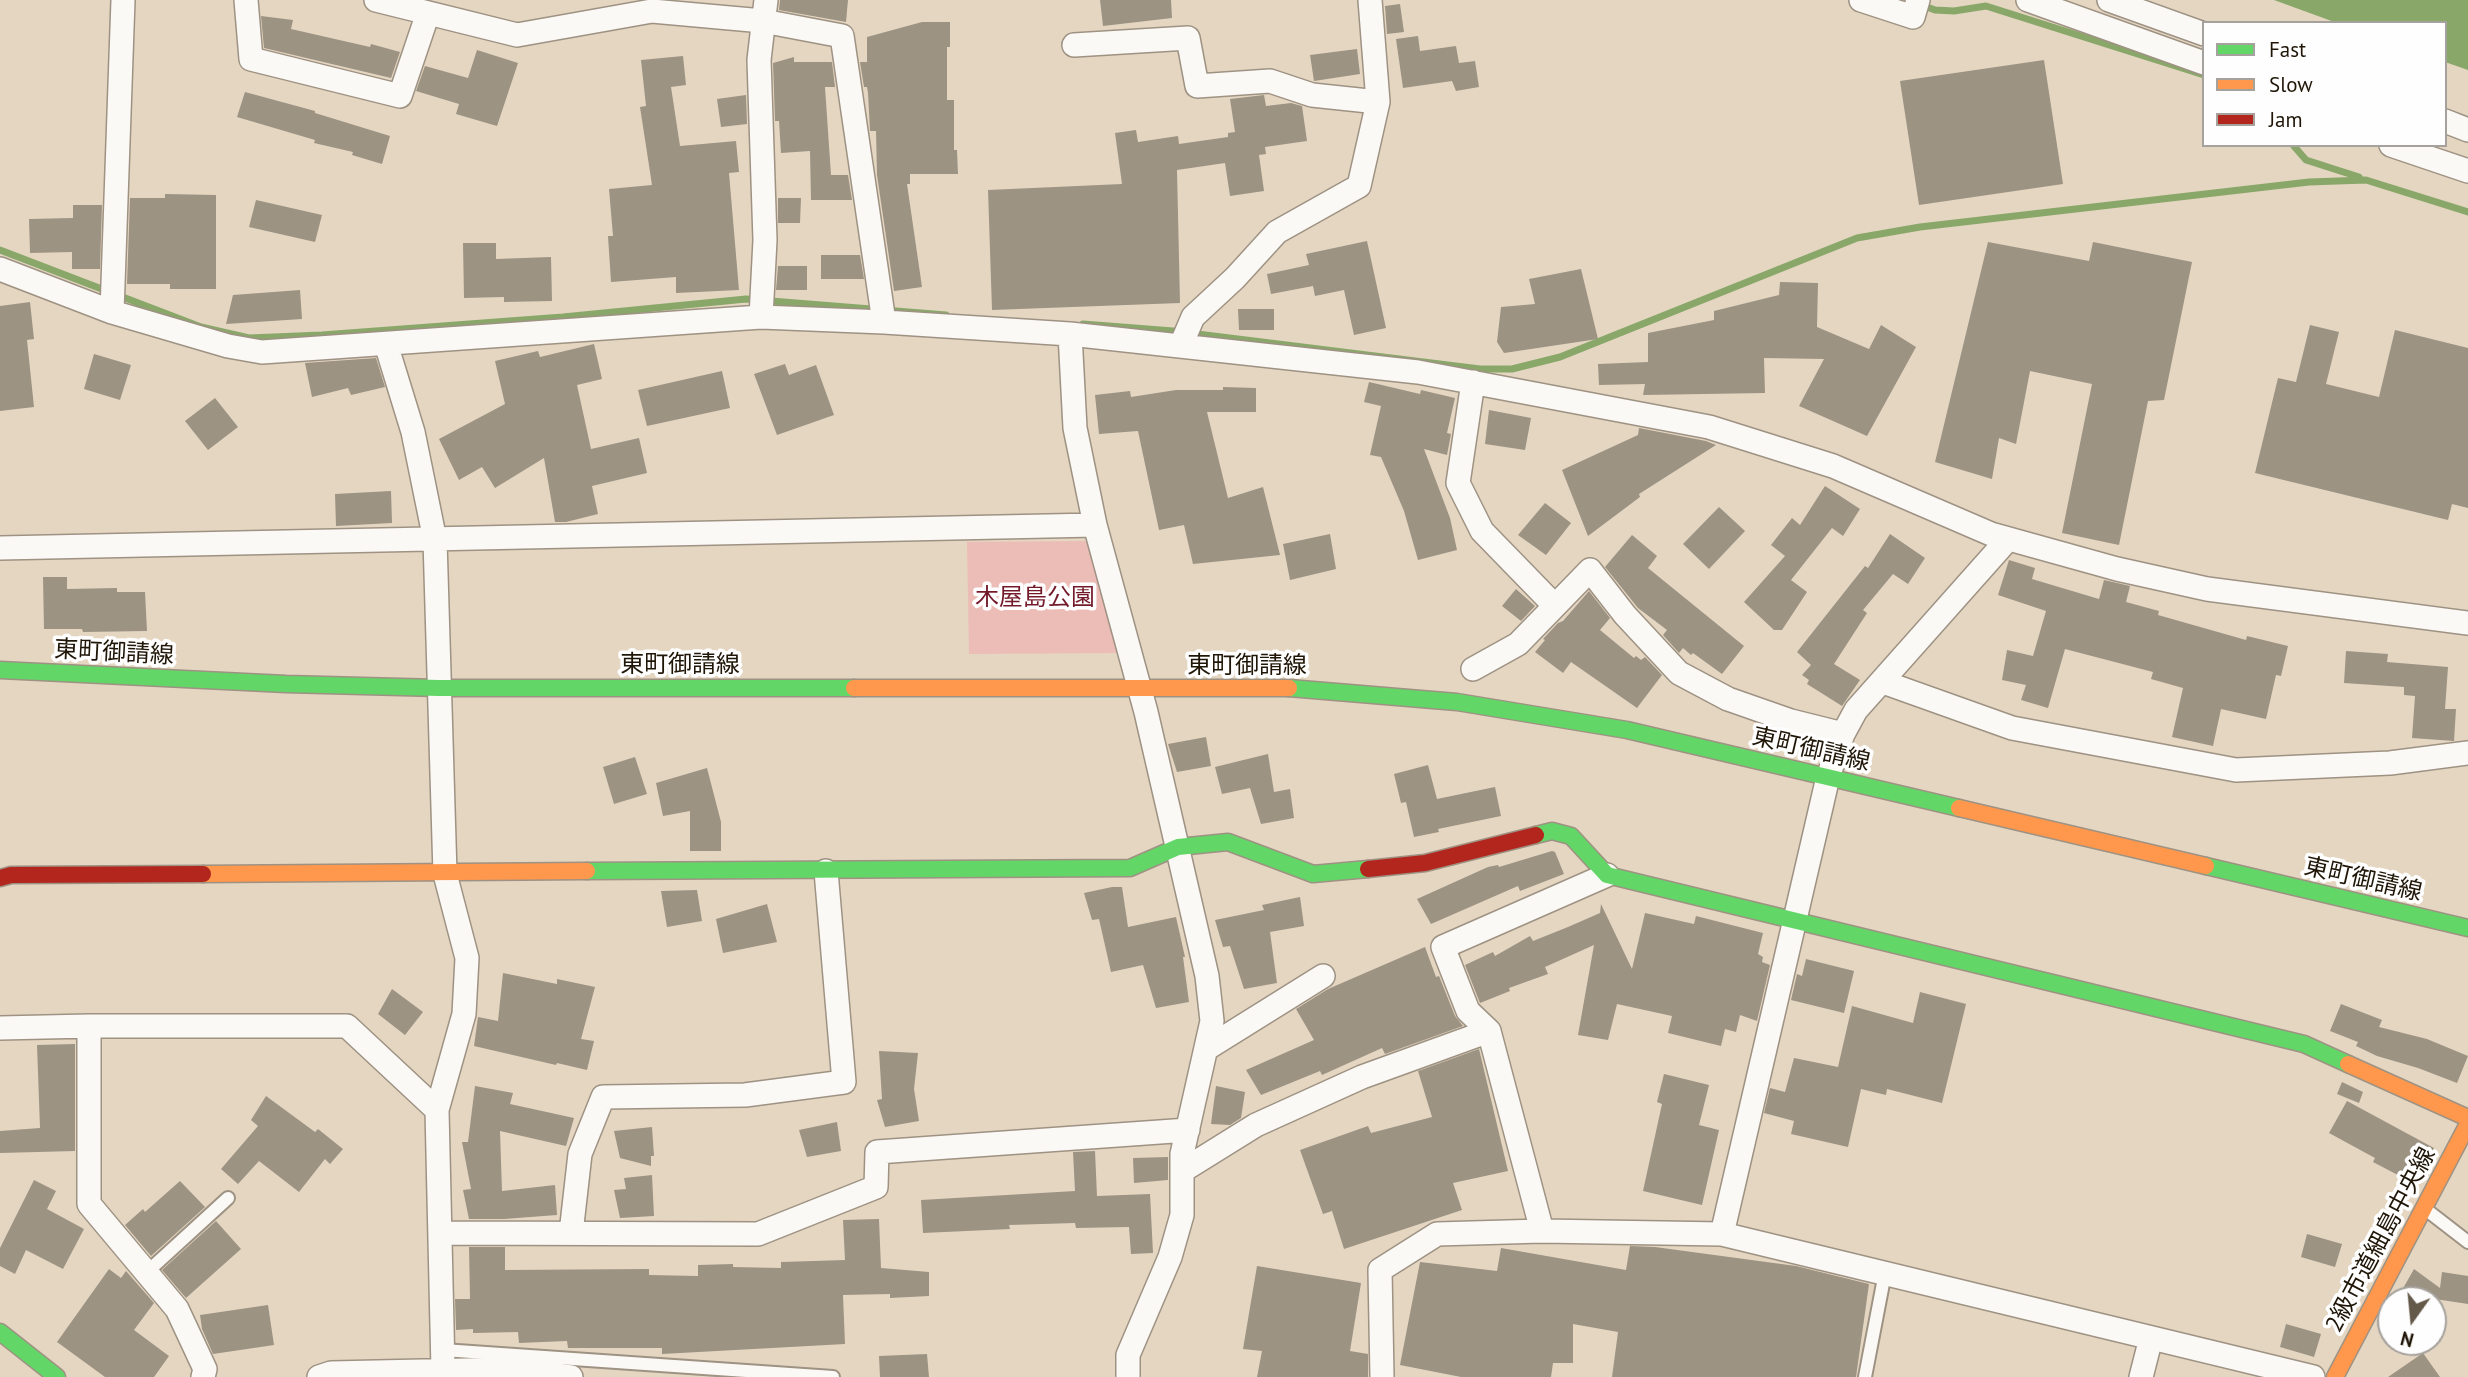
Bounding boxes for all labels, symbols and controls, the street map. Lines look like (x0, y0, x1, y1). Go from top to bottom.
legend (2202, 21, 2447, 147)
text: Fast (2269, 36, 2306, 63)
text: Slow (2269, 71, 2313, 98)
text: Jam (2269, 106, 2303, 133)
park label: 木屋島公園 (975, 584, 1095, 612)
street label: 東町御請線 (53, 635, 175, 671)
street label: 東町御請線 (620, 651, 740, 679)
street label: 東町御請線 (1187, 652, 1307, 680)
street label: 東町御請線 (1749, 722, 1873, 778)
street label: 東町御請線 (2301, 852, 2425, 908)
street label: 2級市道細島中央線 (2320, 1143, 2442, 1337)
north arrow (2377, 1286, 2447, 1356)
text: N (2398, 1326, 2416, 1353)

